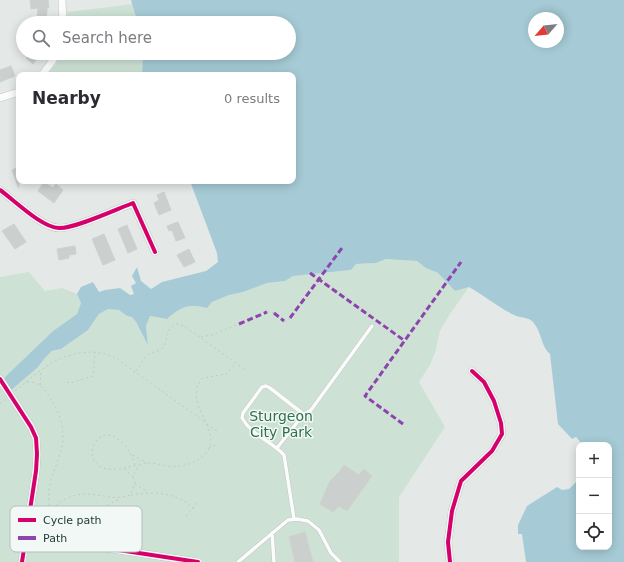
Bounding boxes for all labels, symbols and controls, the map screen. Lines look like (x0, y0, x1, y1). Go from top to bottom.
north arrow (528, 12, 564, 48)
search box (16, 16, 296, 60)
icon: search (30, 27, 52, 49)
text: Search here (62, 29, 152, 47)
text: Nearby (32, 88, 101, 108)
text: 0 results (224, 91, 280, 106)
park label: Sturgeon City Park (249, 408, 313, 440)
map controls (576, 442, 612, 550)
button: + (576, 442, 612, 478)
button: − (576, 478, 612, 514)
legend (10, 506, 142, 552)
text: Cycle path (43, 514, 102, 527)
button: locate (576, 514, 612, 550)
text: Path (43, 532, 67, 545)

